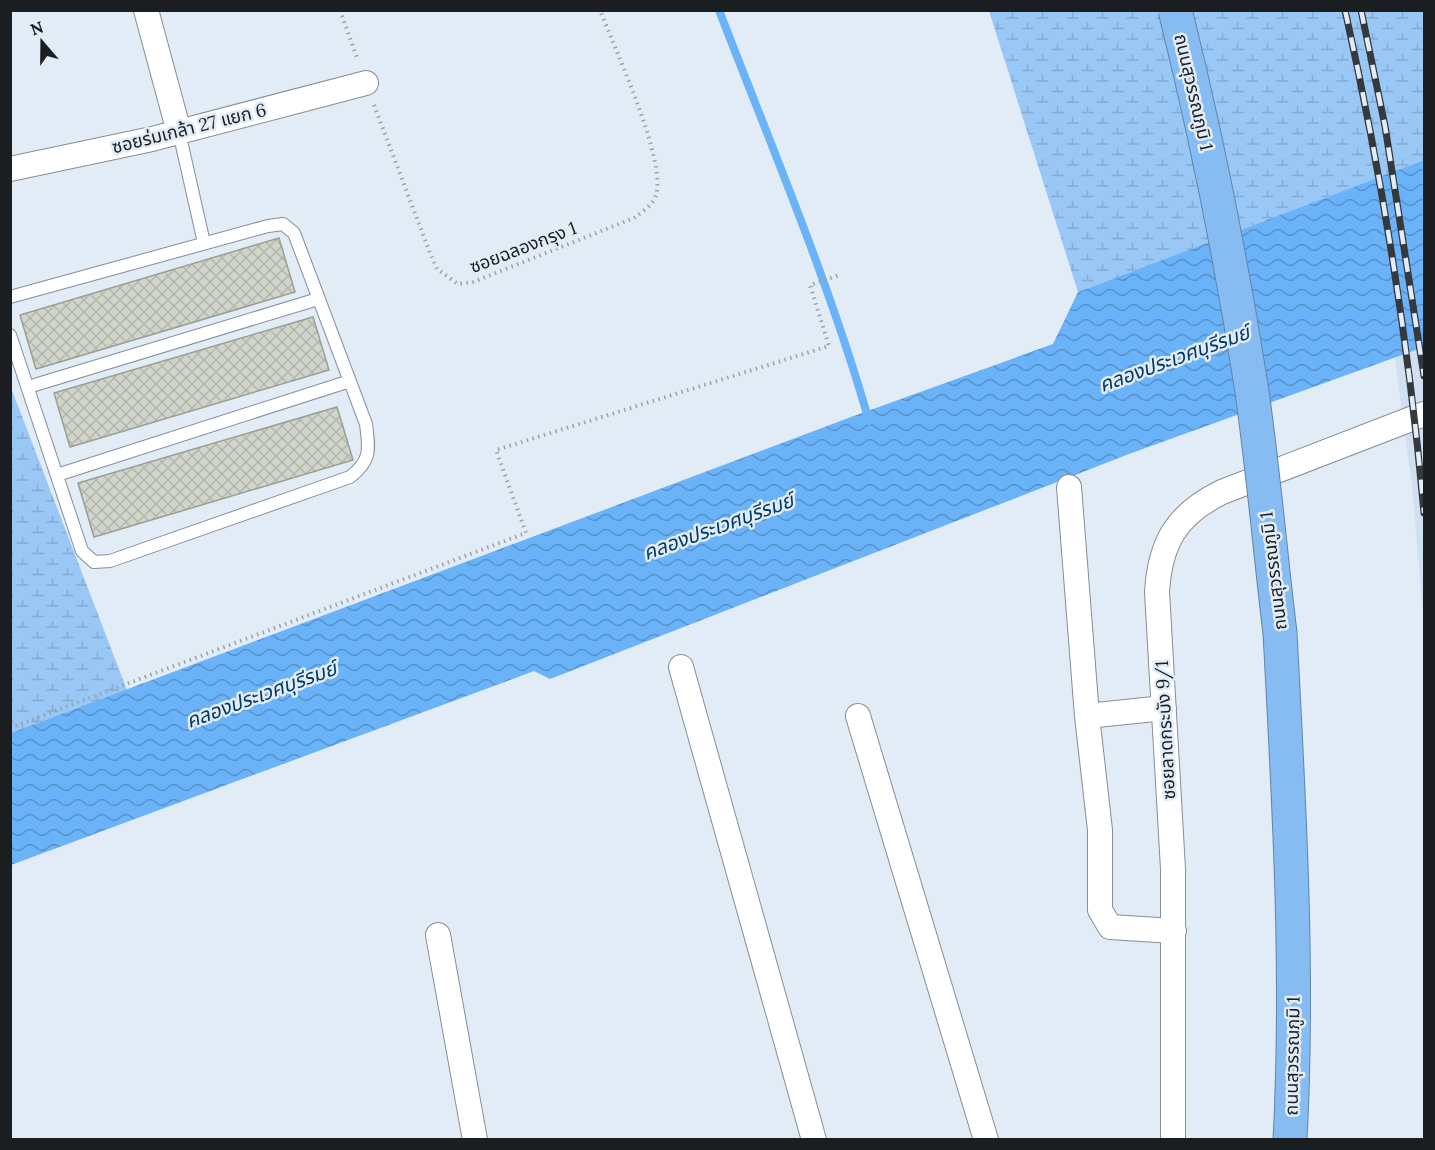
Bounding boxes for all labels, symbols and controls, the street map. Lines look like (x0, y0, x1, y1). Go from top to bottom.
north arrow (12, 12, 72, 72)
text: N (28, 16, 46, 39)
street label: ถนนสุวรรณภูมิ 1 (1168, 31, 1219, 153)
street label: ซอยร่มเกล้า 27 แยก 6 (109, 98, 269, 158)
street label: ซอยฉลองกรุง 1 (466, 216, 580, 278)
water label: คลองประเวศบุรีรมย์ (1095, 318, 1257, 398)
water label: คลองประเวศบุรีรมย์ (639, 486, 801, 566)
street label: ถนนสุวรรณภูมิ 1 (1254, 510, 1293, 632)
water label: คลองประเวศบุรีรมย์ (182, 654, 344, 734)
street label: ซอยลาดกระบัง 9/1 (1150, 660, 1180, 800)
street label: ถนนสุวรรณภูมิ 1 (1279, 996, 1306, 1116)

